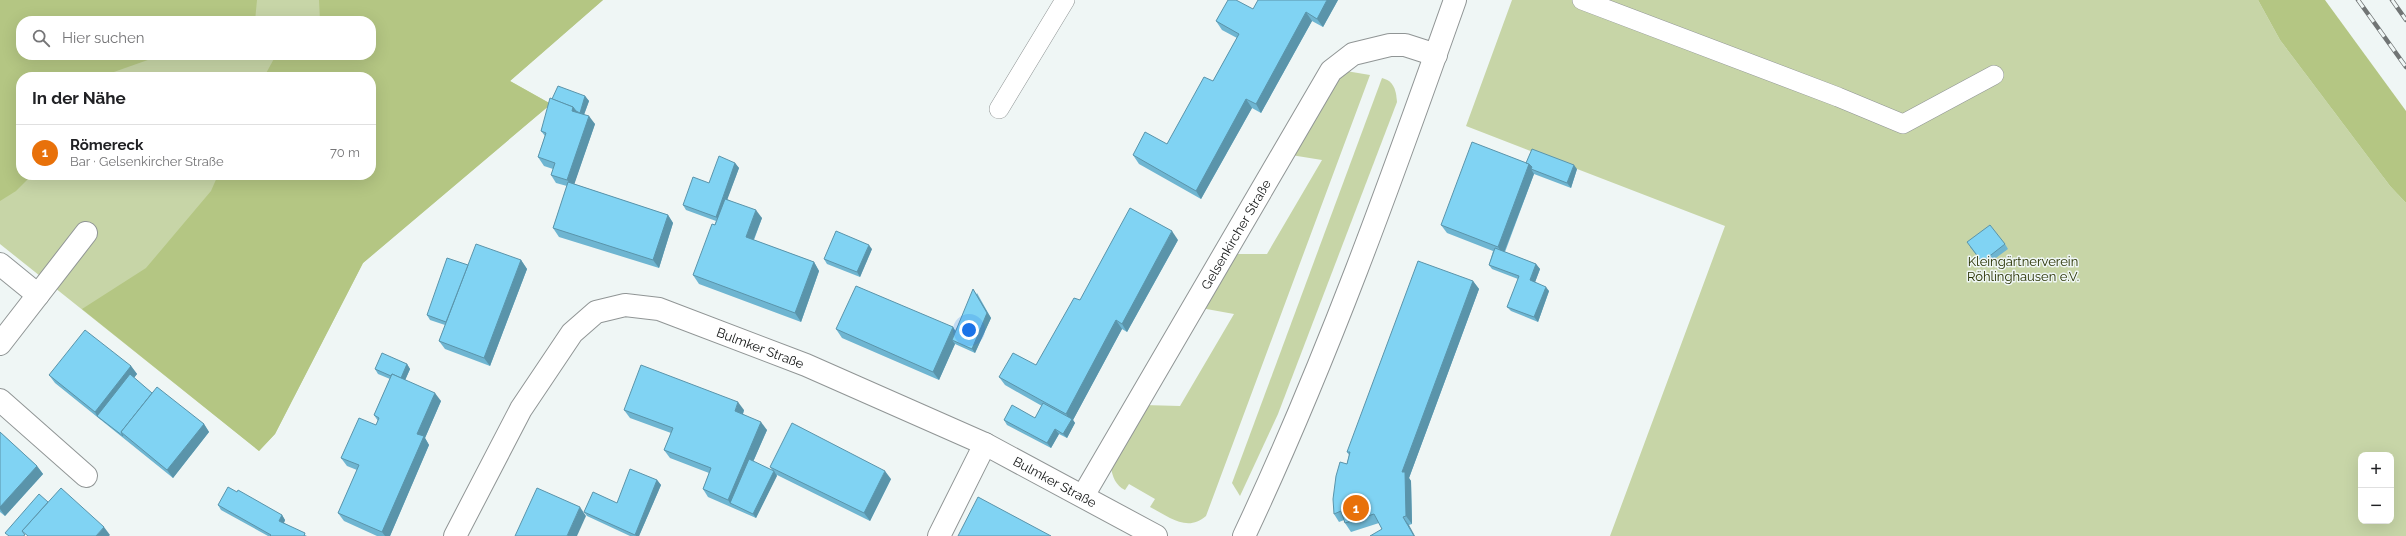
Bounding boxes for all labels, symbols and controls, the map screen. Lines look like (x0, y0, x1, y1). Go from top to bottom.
search box (16, 16, 376, 60)
icon: search (30, 27, 52, 49)
text: Hier suchen (62, 29, 145, 47)
text: In der Nähe (32, 88, 126, 108)
text: Römereck (70, 136, 143, 154)
text: 1 (42, 145, 48, 160)
text: 70 m (330, 145, 360, 160)
text: Bar · Gelsenkircher Straße (70, 154, 224, 169)
street label: Gelsenkircher Straße (1198, 176, 1274, 292)
park label: Kleingärtnerverein Röhlinghausen e.V. (1967, 254, 2079, 284)
your location (959, 320, 979, 340)
street label: Bulmker Straße (715, 324, 806, 371)
map controls (2358, 452, 2394, 524)
button: + (2358, 452, 2394, 488)
street label: Bulmker Straße (1011, 453, 1099, 510)
button: − (2358, 488, 2394, 524)
pin: 1 (1343, 493, 1369, 523)

